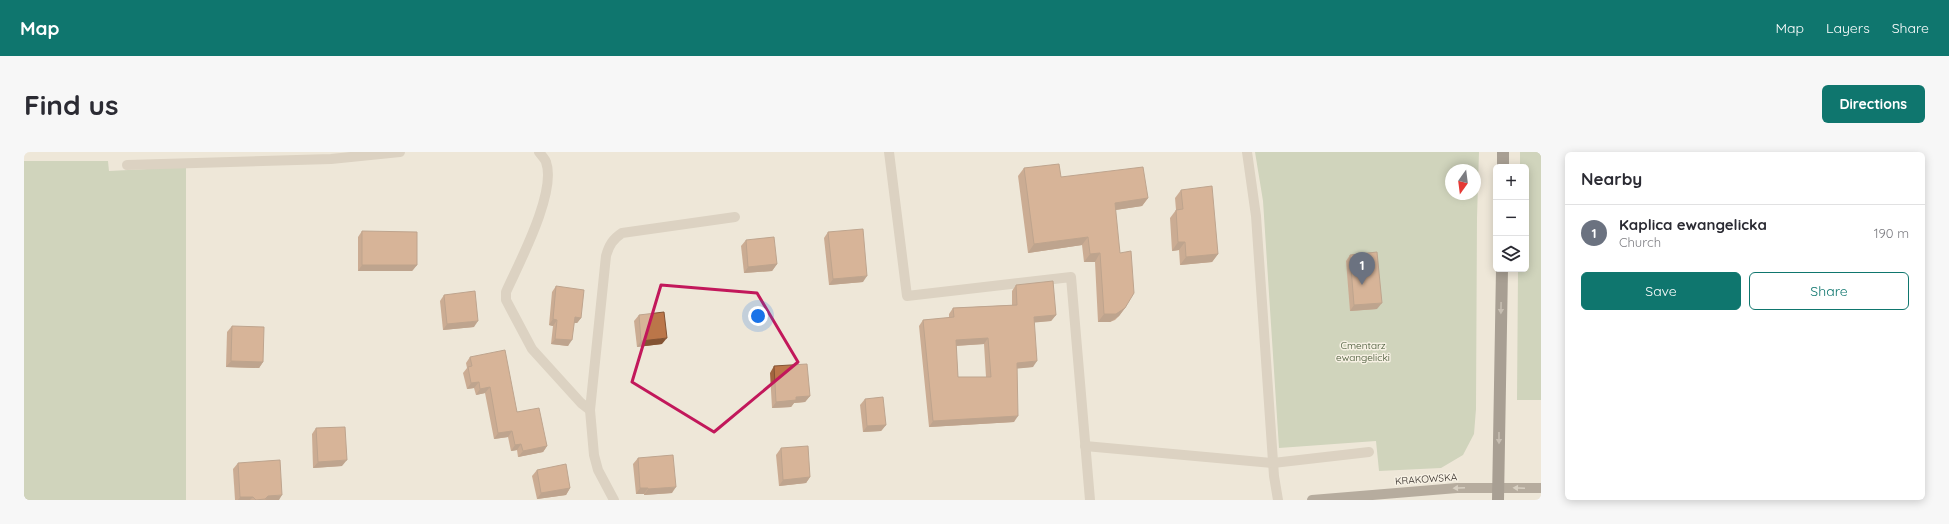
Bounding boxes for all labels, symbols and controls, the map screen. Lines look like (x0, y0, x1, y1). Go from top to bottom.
text: Map (20, 16, 59, 40)
text: Map (1775, 19, 1804, 37)
text: Layers (1826, 19, 1870, 37)
text: Share (1892, 19, 1929, 37)
button: Directions (1822, 85, 1925, 123)
text: Find us (24, 87, 118, 122)
north arrow (1445, 164, 1481, 200)
map controls (1493, 164, 1529, 272)
button: + (1493, 164, 1529, 200)
text: Nearby (1581, 168, 1642, 189)
button: − (1493, 200, 1529, 236)
text: Kaplica ewangelicka (1619, 215, 1767, 234)
text: 1 (1591, 225, 1597, 241)
text: 190 m (1874, 225, 1909, 241)
text: Church (1619, 234, 1661, 250)
button: layers (1493, 236, 1529, 272)
pin: 1 (1349, 252, 1375, 285)
button: Save (1581, 272, 1741, 310)
button: Share (1749, 272, 1909, 310)
one-way arrow (1498, 302, 1504, 315)
your location (748, 306, 768, 326)
park label: Cmentarz ewangelicki (1336, 339, 1390, 364)
one-way arrow (1496, 432, 1502, 445)
street label: KRAKOWSKA (1394, 470, 1458, 488)
one-way arrow (1453, 485, 1465, 492)
one-way arrow (1512, 485, 1525, 491)

